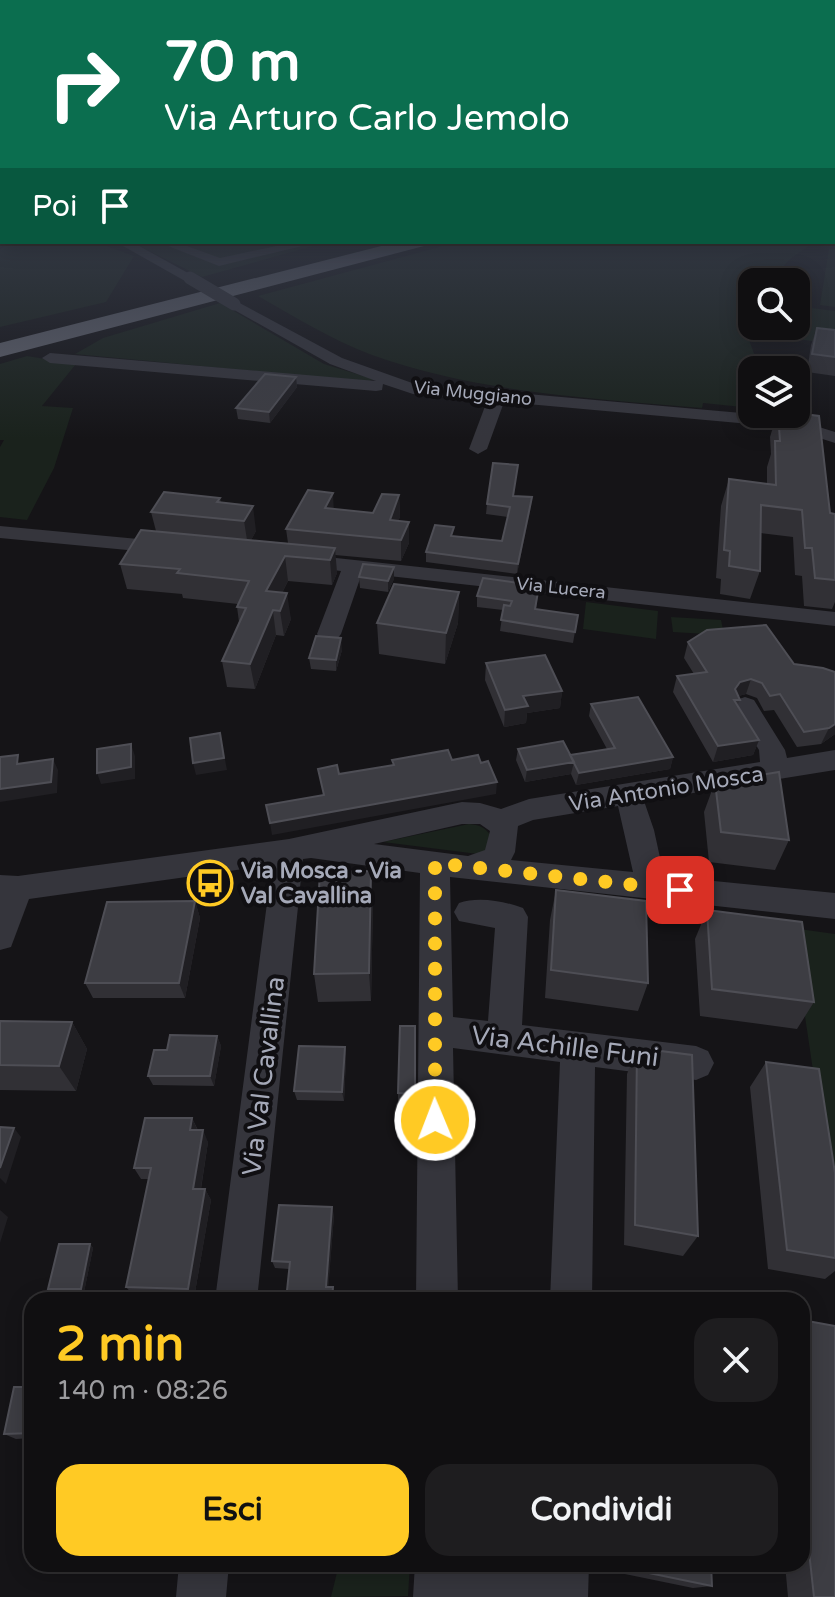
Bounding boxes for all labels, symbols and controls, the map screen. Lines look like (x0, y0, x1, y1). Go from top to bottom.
text: 70 m (164, 29, 300, 96)
icon: right (32, 32, 136, 136)
text: Via Arturo Carlo Jemolo (164, 97, 570, 140)
icon: arrive (93, 184, 137, 228)
text: Poi (32, 188, 77, 225)
map controls (738, 268, 810, 428)
button: search (738, 268, 810, 340)
button: layers (738, 356, 810, 428)
street label: Via Muggiano (413, 376, 533, 410)
street label: Via Lucera (515, 572, 607, 604)
street label: Via Antonio Mosca (567, 761, 765, 817)
pin (646, 856, 714, 924)
place label: Via Mosca - Via Val Cavallina (241, 858, 402, 909)
bus stop icon: Via Mosca - Via Val Cavallina (186, 859, 234, 907)
icon: arrive (658, 868, 702, 912)
street label: Via Val Cavallina (236, 975, 291, 1178)
street label: Via Achille Funi (470, 1020, 660, 1073)
position arrow (393, 1078, 477, 1162)
text: 2 min (56, 1316, 184, 1374)
button: close (694, 1318, 778, 1402)
text: 140 m · 08:26 (56, 1375, 228, 1406)
button: Esci (56, 1464, 409, 1556)
button: Condividi (425, 1464, 778, 1556)

